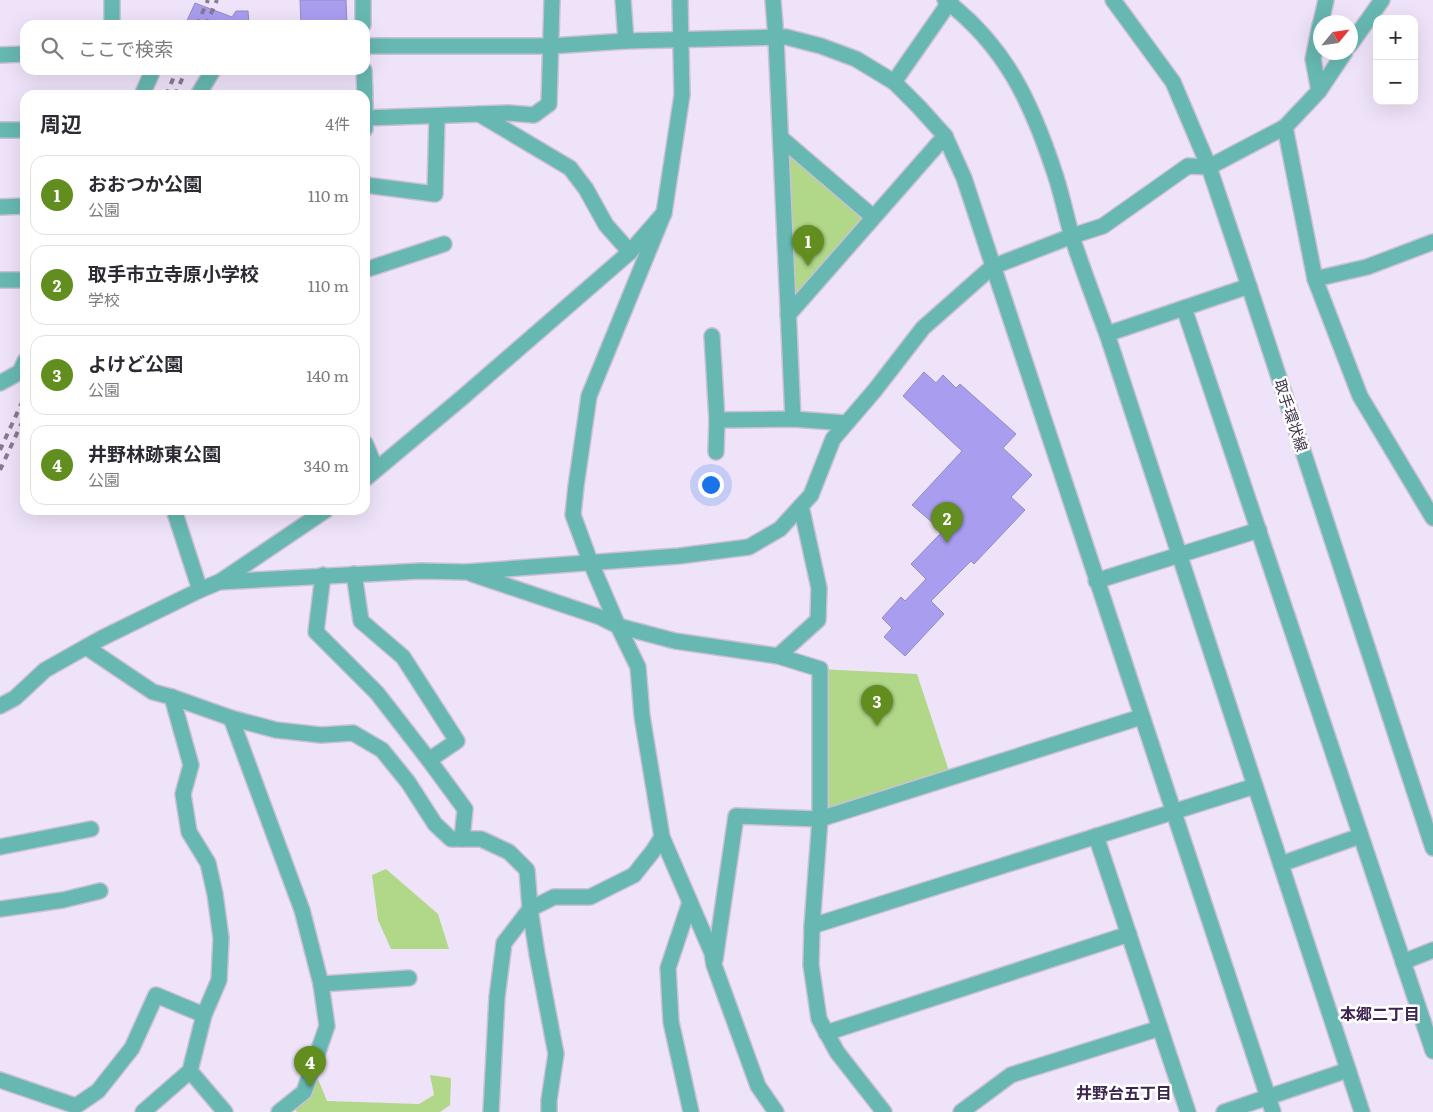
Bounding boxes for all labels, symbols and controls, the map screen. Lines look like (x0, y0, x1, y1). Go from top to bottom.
north arrow (1313, 15, 1358, 60)
map controls (1373, 15, 1418, 105)
button: + (1373, 15, 1418, 60)
search box (20, 20, 370, 75)
icon: search (38, 34, 66, 62)
text: ここで検索 (78, 34, 173, 62)
button: − (1373, 60, 1418, 105)
text: 周辺 (40, 107, 82, 138)
text: 4件 (325, 111, 350, 135)
text: おおつか公園 (88, 169, 202, 197)
text: 1 (54, 183, 60, 207)
text: 110 m (308, 183, 349, 207)
text: 公園 (88, 197, 120, 221)
pin: 1 (792, 225, 824, 266)
text: 取手市立寺原小学校 (88, 259, 259, 287)
text: 2 (53, 273, 61, 297)
text: 110 m (308, 273, 349, 297)
text: 学校 (88, 287, 120, 311)
text: よけど公園 (88, 349, 183, 377)
text: 3 (53, 363, 61, 387)
text: 140 m (306, 363, 349, 387)
street label: 取手環状線 (1269, 376, 1315, 454)
text: 公園 (88, 377, 120, 401)
text: 井野林跡東公園 (88, 439, 221, 467)
text: 4 (52, 453, 62, 477)
text: 340 m (304, 453, 349, 477)
text: 公園 (88, 467, 120, 491)
your location (698, 472, 724, 498)
pin: 2 (931, 502, 963, 543)
pin: 3 (861, 685, 893, 726)
district label: 本郷二丁目 (1340, 1001, 1420, 1025)
pin: 4 (294, 1046, 326, 1087)
district label: 井野台五丁目 (1076, 1080, 1172, 1104)

